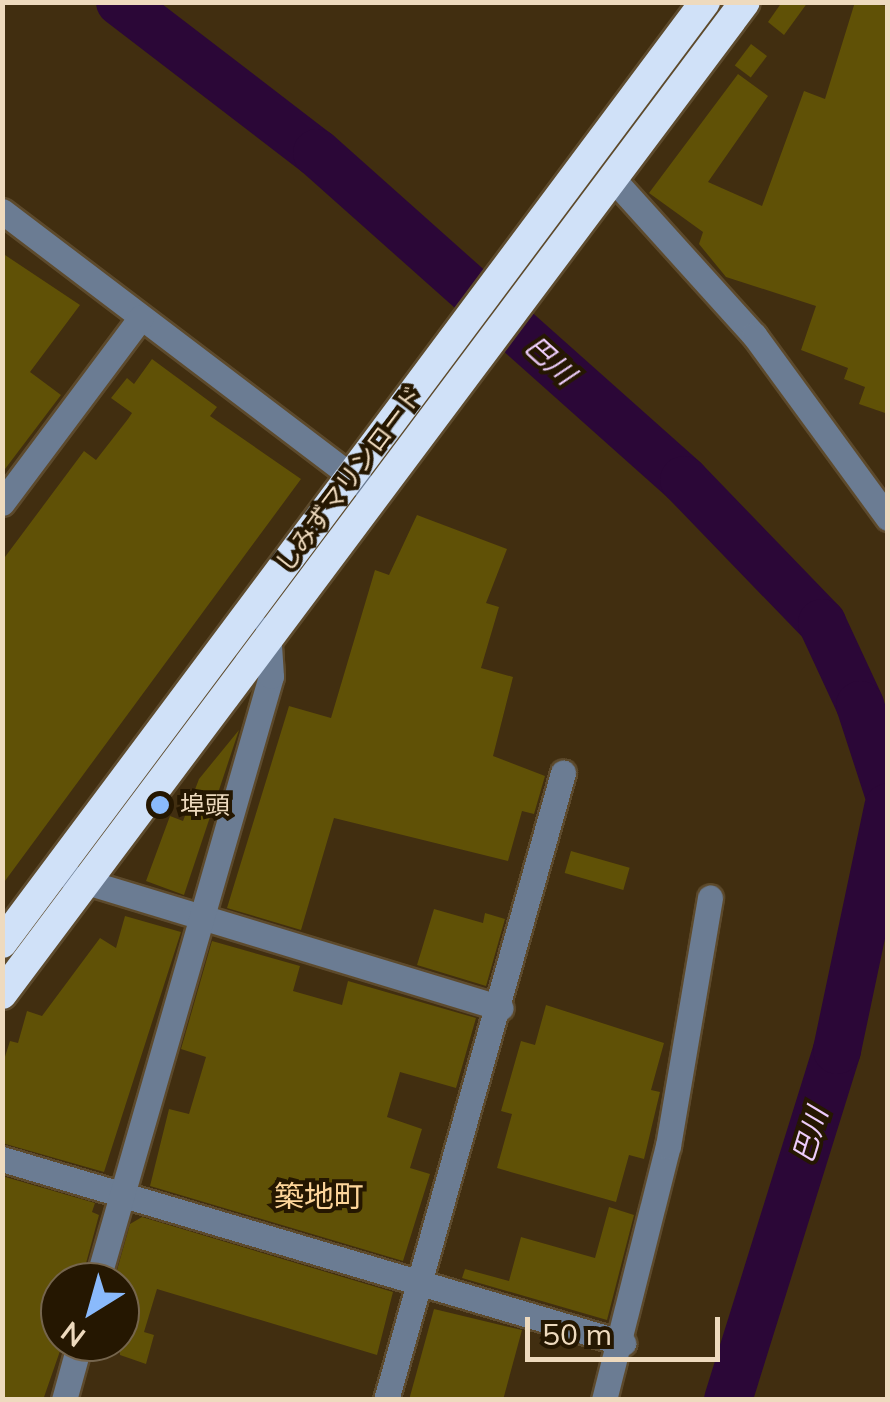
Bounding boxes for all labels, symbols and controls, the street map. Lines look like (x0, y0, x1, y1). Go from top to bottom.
water label: 巴川 (518, 329, 582, 391)
street label: しみずマリンロード (269, 380, 429, 578)
place label: 埠頭 (180, 790, 230, 820)
marker: 埠頭 (149, 794, 171, 816)
water label: 巴川 (786, 1103, 834, 1167)
district label: 築地町 (274, 1178, 364, 1214)
north arrow (40, 1262, 140, 1362)
scale bar (530, 1297, 725, 1359)
text: N (54, 1314, 92, 1355)
text: 50 m (542, 1315, 612, 1353)

